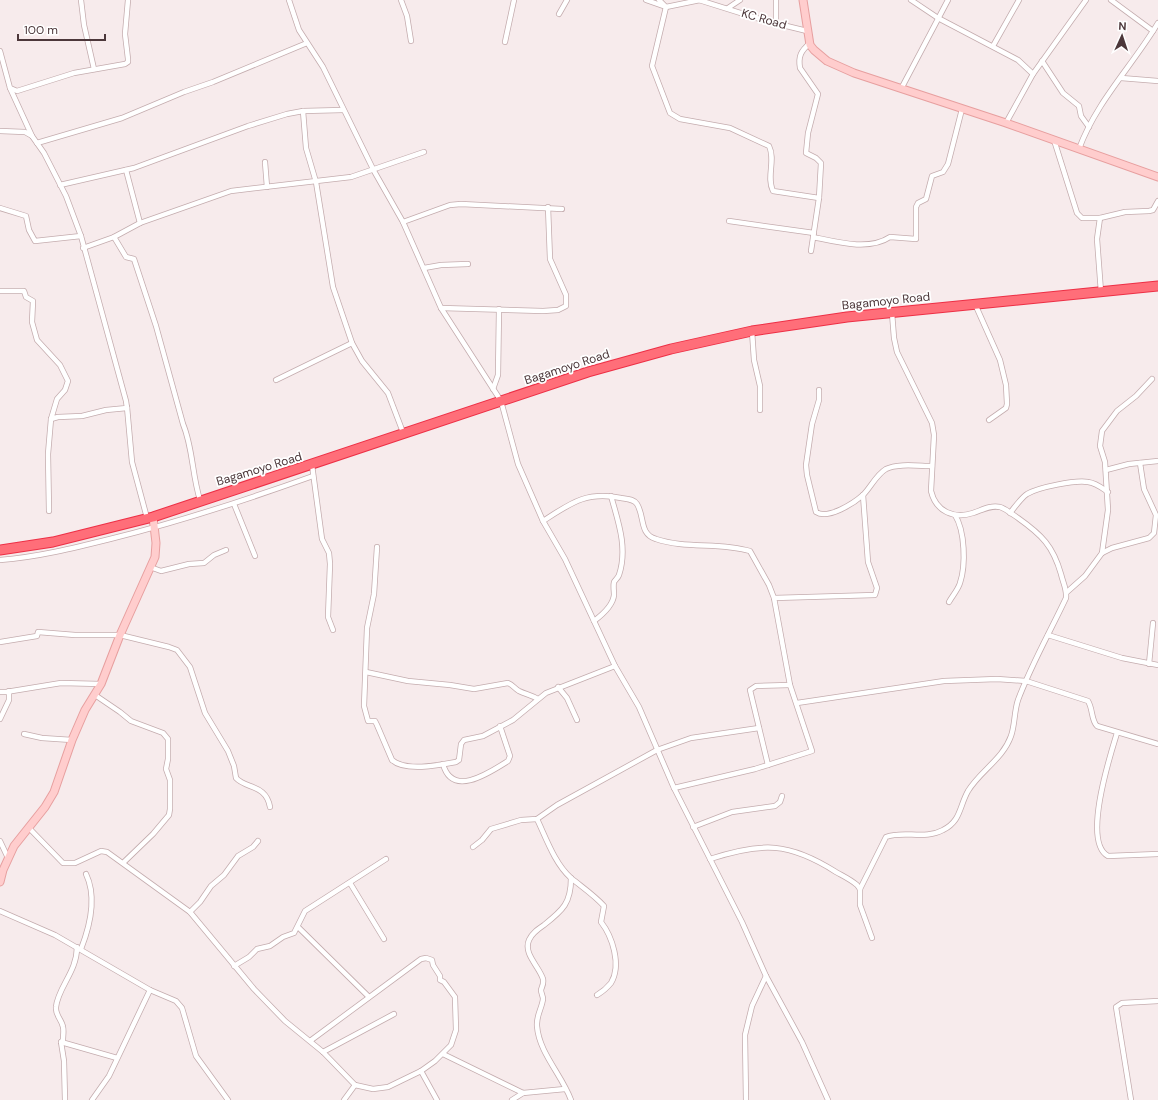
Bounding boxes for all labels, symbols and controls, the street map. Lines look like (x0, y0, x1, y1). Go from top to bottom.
street label: KC Road (740, 5, 788, 33)
scale bar (18, 16, 105, 42)
north arrow (1102, 16, 1142, 56)
text: N (1118, 19, 1127, 33)
text: 100 m (24, 22, 58, 38)
street label: Bagamoyo Road (841, 288, 931, 314)
street label: Bagamoyo Road (522, 346, 612, 388)
street label: Bagamoyo Road (214, 448, 304, 490)

